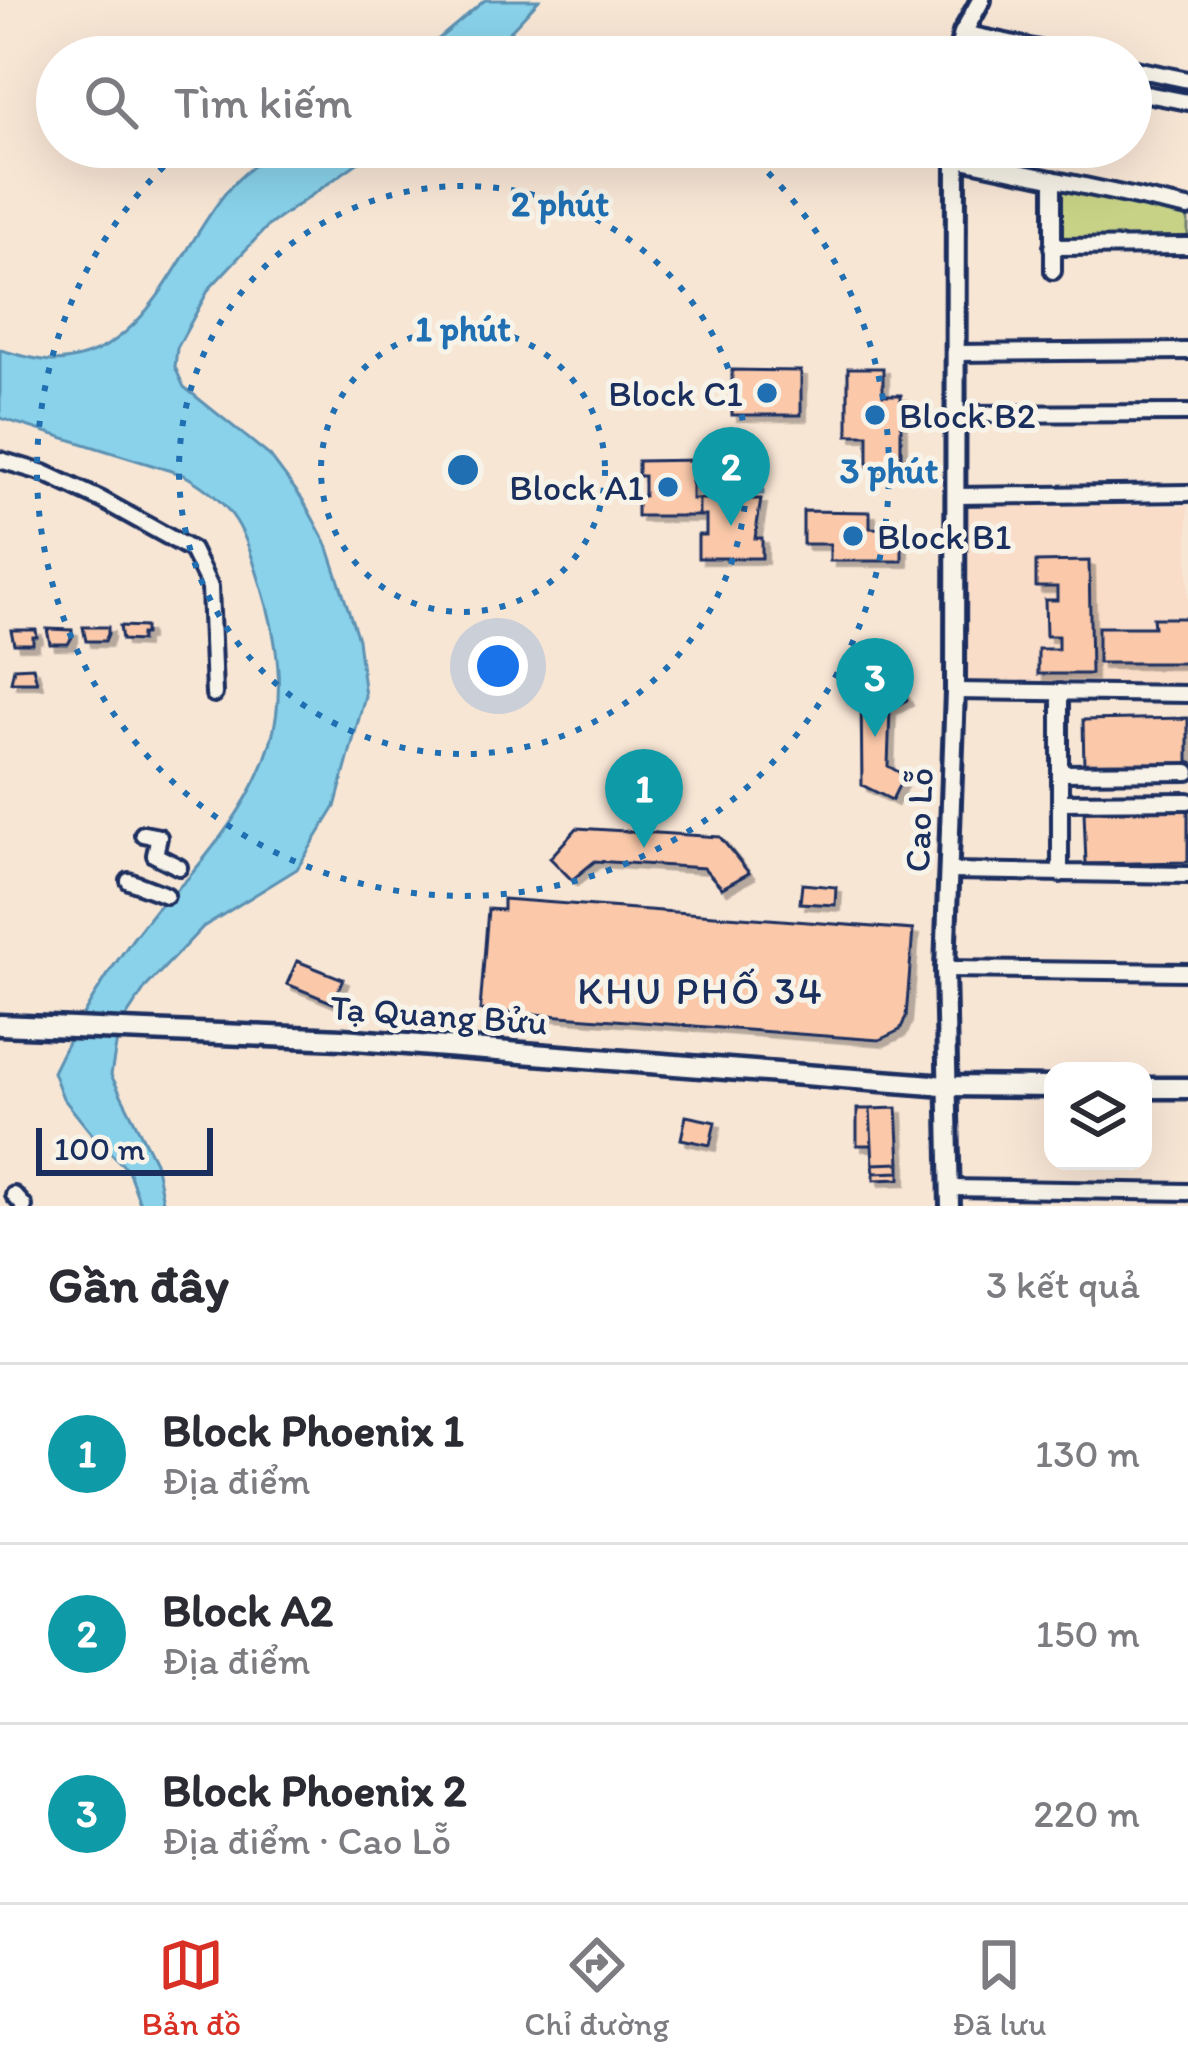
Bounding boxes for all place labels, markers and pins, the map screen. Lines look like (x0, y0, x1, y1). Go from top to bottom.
place label: Block C1 (608, 372, 743, 415)
marker: Block C1 (754, 380, 780, 406)
place label: Block B2 (899, 394, 1036, 437)
marker: Block B2 (862, 402, 888, 428)
pin: 2 (692, 427, 770, 526)
centre of rings (442, 449, 484, 491)
place label: Block A1 (509, 466, 644, 509)
marker: Block A1 (655, 474, 681, 500)
place label: Block B1 (877, 515, 1011, 558)
marker: Block B1 (840, 523, 866, 549)
pin: 3 (836, 638, 914, 737)
pin: 1 (605, 749, 683, 848)

